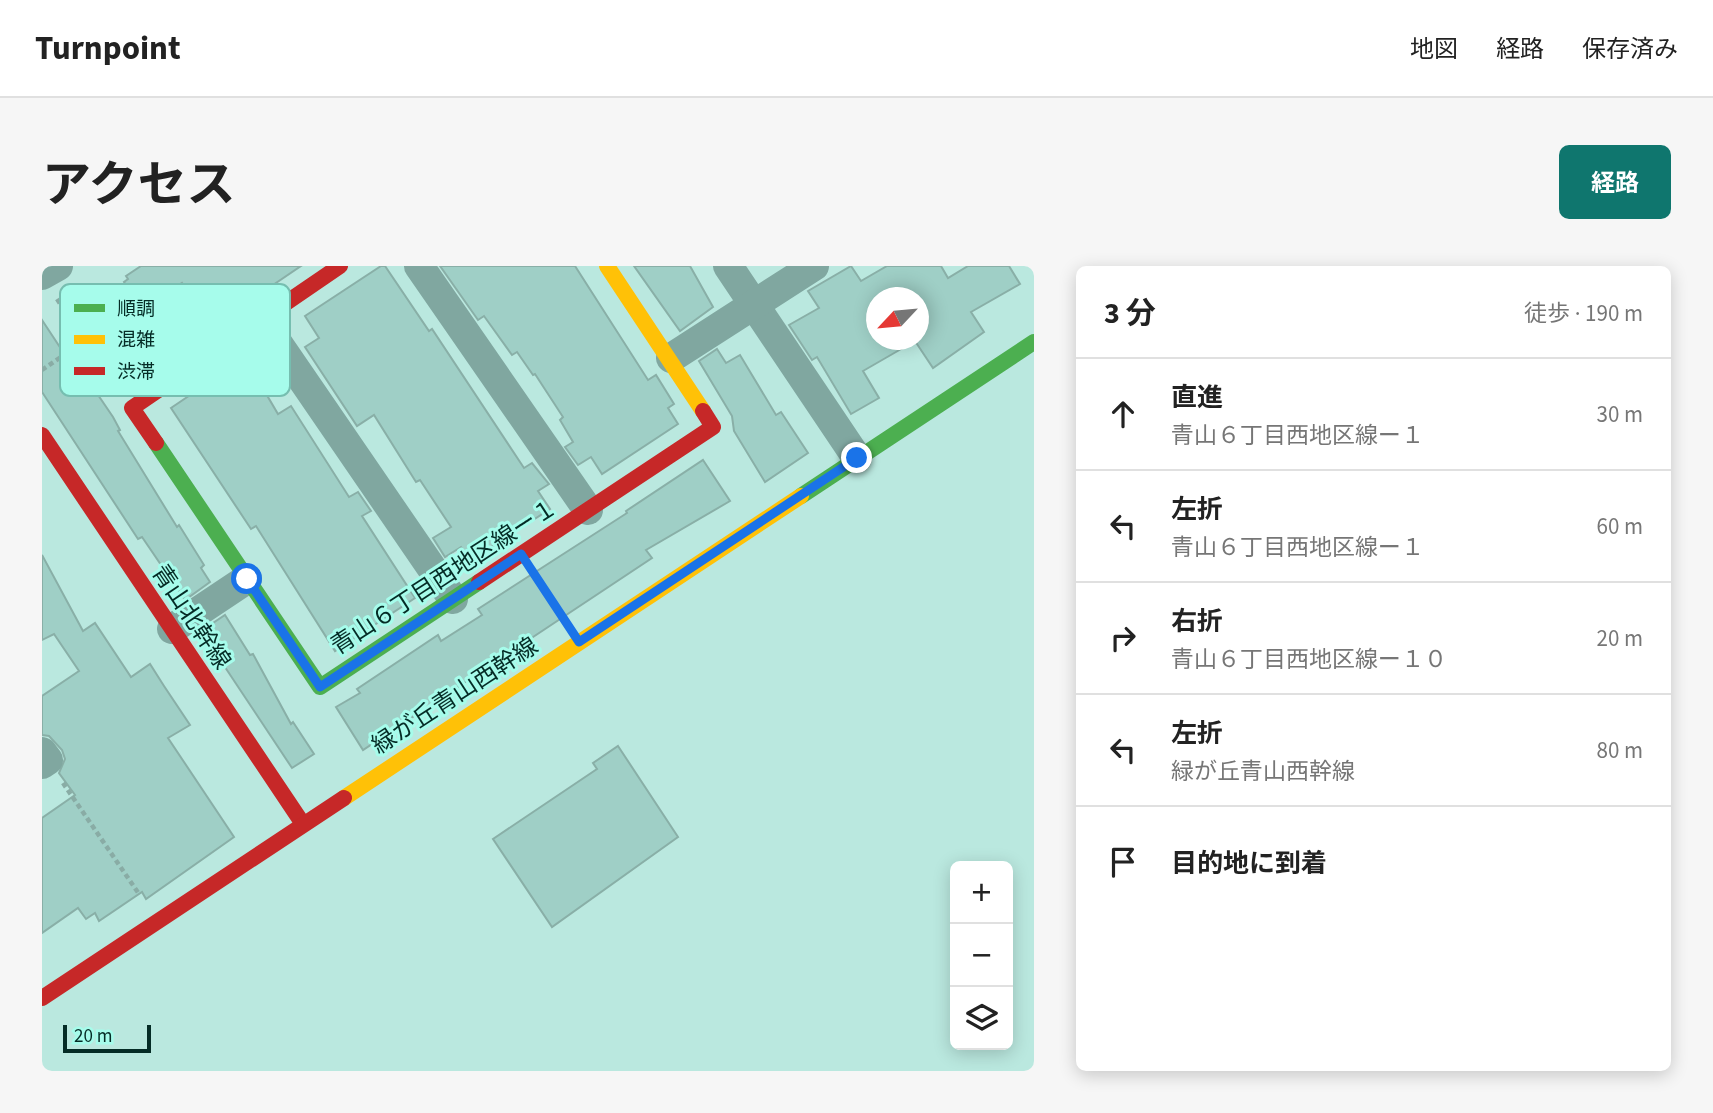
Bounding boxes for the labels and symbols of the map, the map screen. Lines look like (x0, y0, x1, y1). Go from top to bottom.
legend (60, 284, 290, 396)
north arrow (866, 287, 929, 350)
text: 順調 (117, 296, 155, 323)
text: 混雑 (117, 327, 155, 354)
text: 渋滞 (117, 359, 155, 386)
route end (841, 442, 872, 473)
street label: 青山６丁目西地区線ー１ (324, 490, 564, 664)
street label: 青山北幹線 (143, 557, 239, 677)
route start (231, 563, 262, 594)
street label: 緑が丘青山西幹線 (365, 629, 545, 763)
scale bar (63, 1022, 150, 1054)

